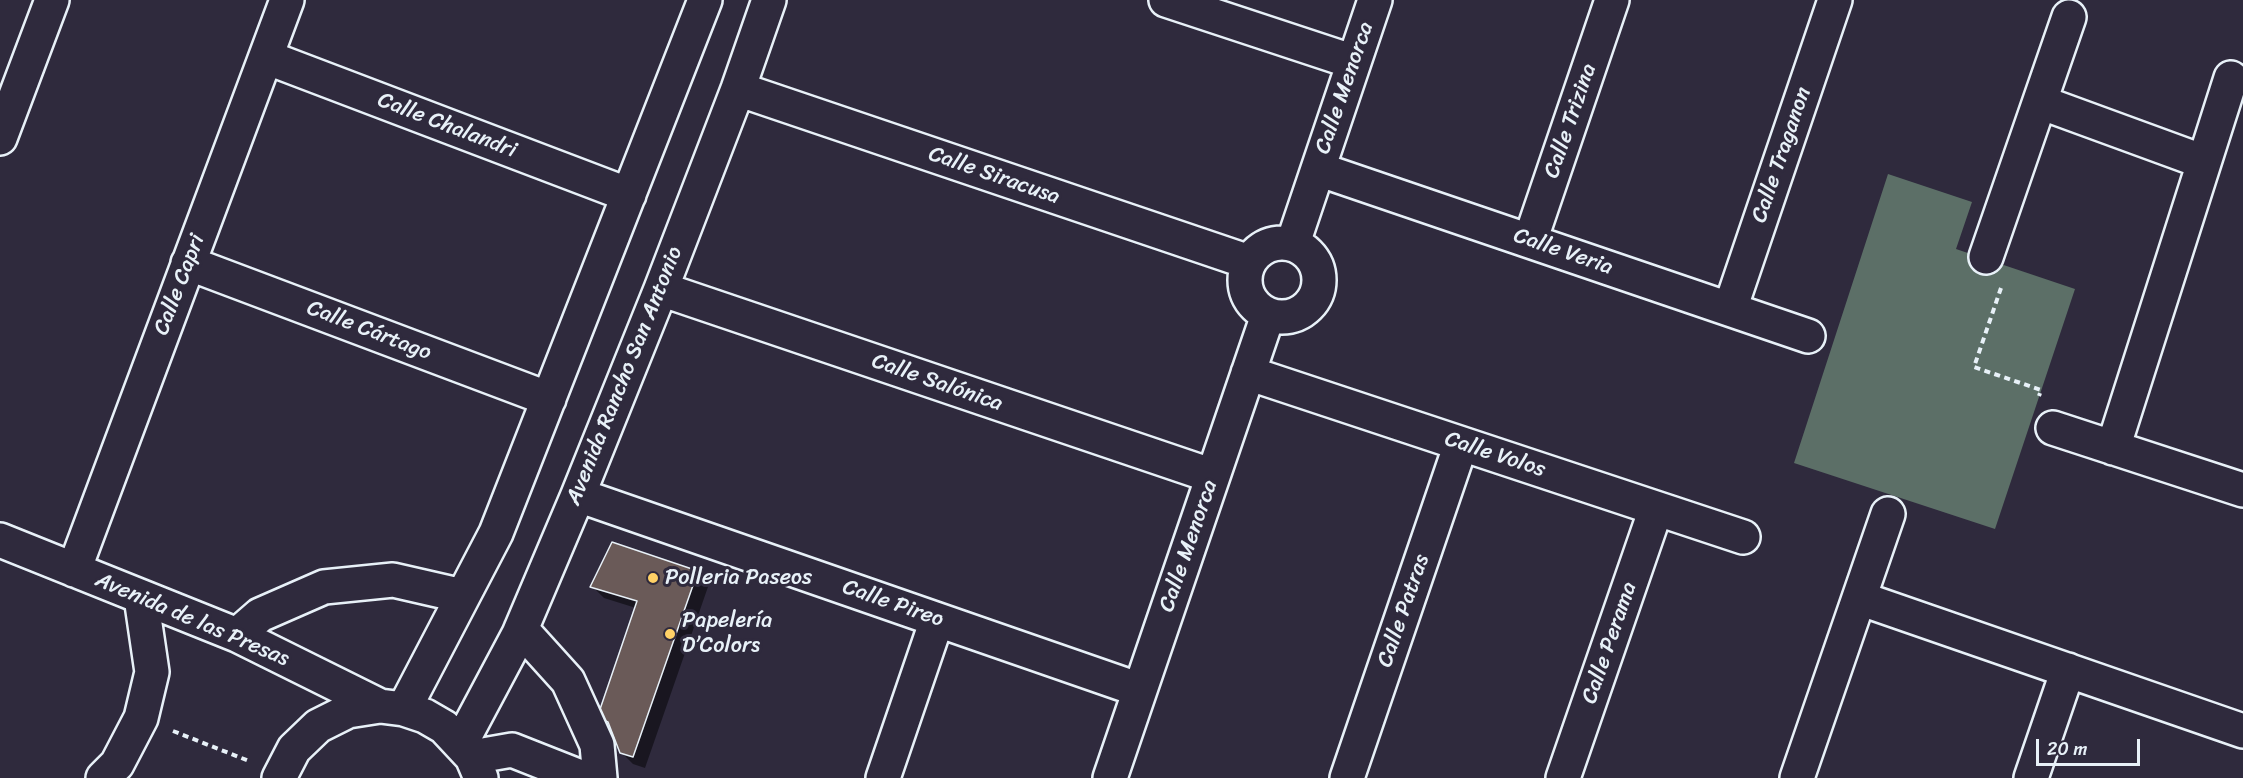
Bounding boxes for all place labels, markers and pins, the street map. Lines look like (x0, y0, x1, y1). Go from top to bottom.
place label: Polleria Paseos (665, 565, 812, 591)
marker: Polleria Paseos (646, 571, 660, 585)
place label: Papelería D’Colors (682, 608, 772, 660)
marker: Papelería D’Colors (663, 627, 677, 641)

